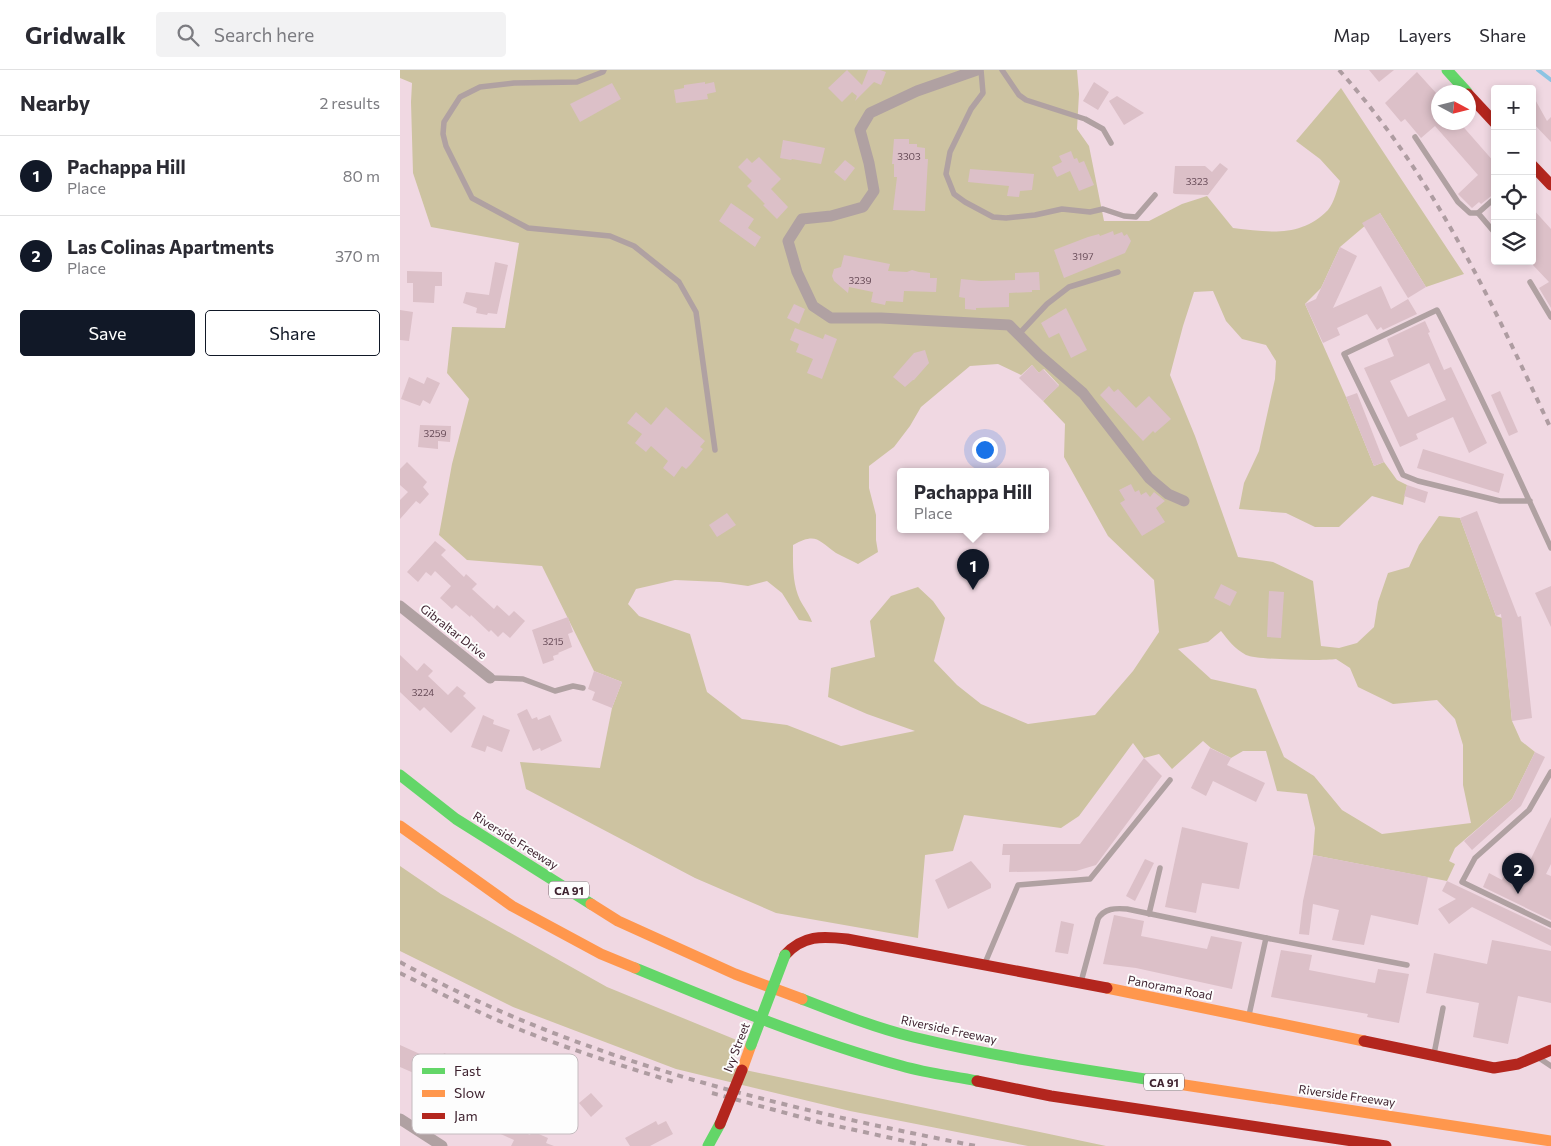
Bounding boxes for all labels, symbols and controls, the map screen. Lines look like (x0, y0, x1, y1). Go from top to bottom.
search box (156, 12, 506, 57)
text: Gridwalk (25, 20, 126, 49)
icon: search (174, 21, 202, 49)
text: Search here (214, 23, 314, 46)
text: Map (1333, 24, 1370, 46)
text: Layers (1398, 24, 1451, 46)
text: Share (1479, 24, 1526, 46)
north arrow (1431, 85, 1476, 130)
map controls (1491, 85, 1536, 265)
button: + (1491, 85, 1536, 130)
text: Nearby (20, 90, 90, 115)
text: 2 results (319, 93, 380, 112)
button: − (1491, 130, 1536, 175)
house number: 3303 (897, 150, 921, 162)
text: Pachappa Hill (67, 155, 186, 178)
text: 1 (32, 166, 40, 185)
text: 80 m (343, 166, 380, 185)
house number: 3323 (1186, 175, 1209, 187)
button: locate (1491, 175, 1536, 220)
text: Place (67, 178, 106, 197)
button: layers (1491, 220, 1536, 265)
text: Las Colinas Apartments (67, 235, 274, 258)
text: 2 (31, 246, 41, 265)
text: 370 m (335, 246, 380, 265)
house number: 3197 (1072, 250, 1094, 262)
text: Place (67, 258, 106, 277)
house number: 3239 (849, 274, 872, 286)
button: Save (20, 310, 195, 356)
button: Share (205, 310, 380, 356)
house number: 3259 (423, 427, 447, 439)
your location (972, 437, 998, 463)
popup (897, 468, 1049, 533)
text: Pachappa Hill (914, 480, 1032, 503)
text: Place (914, 503, 953, 522)
pin: 1 (957, 549, 989, 590)
street label: Gibraltar Drive (418, 601, 490, 661)
house number: 3215 (542, 635, 564, 647)
house number: 3224 (412, 686, 434, 698)
street label: Riverside Freeway (471, 808, 561, 872)
pin: 2 (1502, 853, 1534, 894)
road number: CA 91 (549, 882, 589, 898)
street label: Panorama Road (1127, 972, 1214, 1002)
street label: Riverside Freeway (900, 1012, 998, 1046)
street label: Ivy Street (720, 1020, 752, 1074)
legend (412, 1054, 578, 1134)
text: Fast (454, 1062, 481, 1079)
road number: CA 91 (1144, 1074, 1184, 1090)
street label: Riverside Freeway (1298, 1081, 1396, 1109)
text: Slow (454, 1084, 485, 1101)
text: Jam (454, 1107, 478, 1124)

